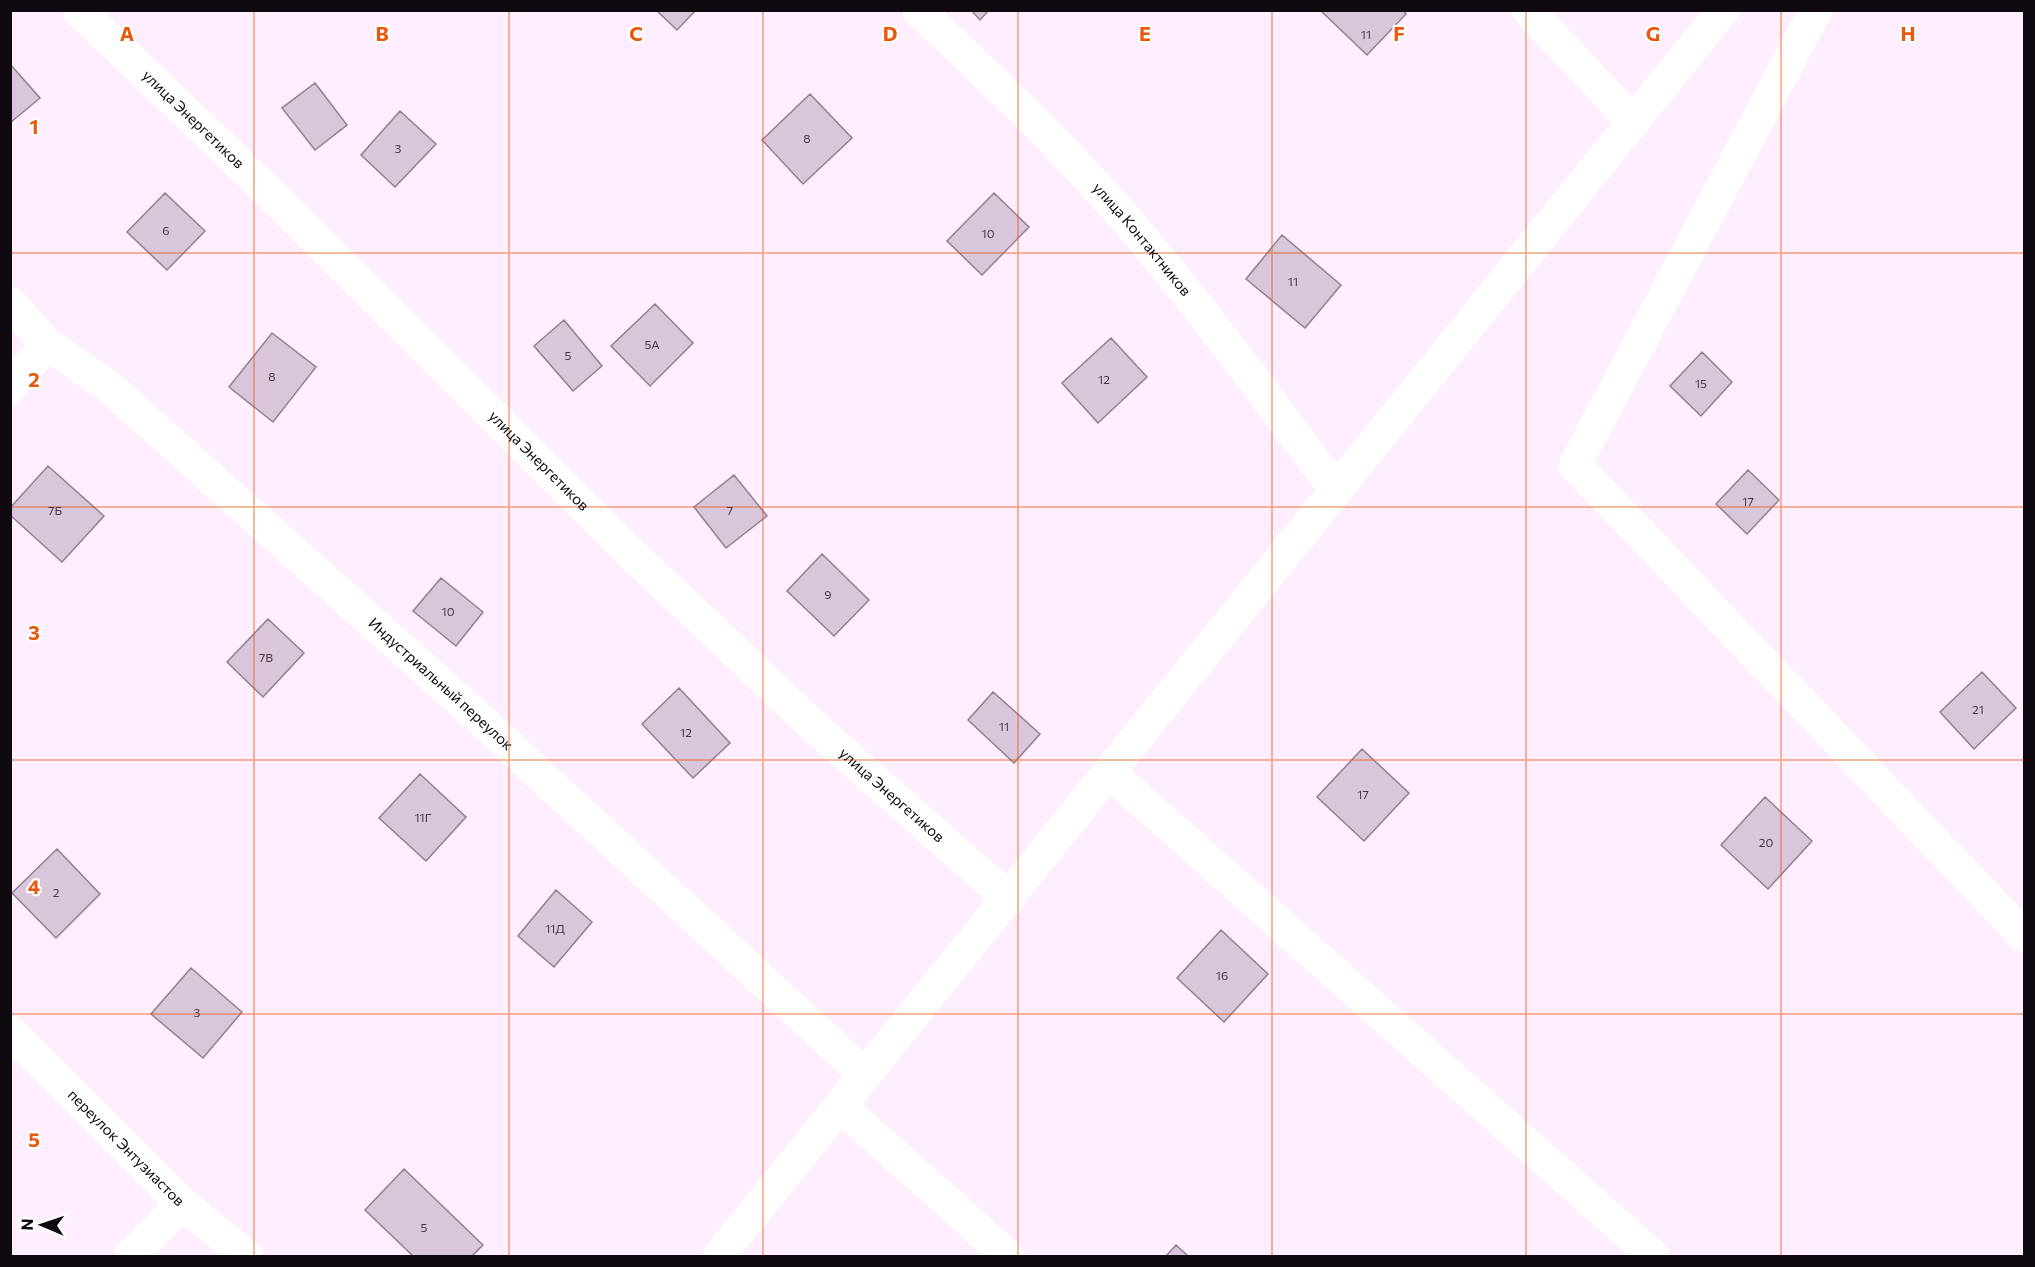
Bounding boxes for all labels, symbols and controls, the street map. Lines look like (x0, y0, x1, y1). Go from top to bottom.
text: A (120, 21, 134, 45)
text: B (375, 21, 389, 45)
text: C (629, 21, 643, 45)
text: D (883, 21, 897, 45)
text: E (1139, 21, 1151, 45)
text: F (1393, 21, 1405, 45)
text: G (1646, 21, 1660, 45)
text: H (1901, 21, 1916, 45)
house number: 11 (1361, 27, 1371, 41)
street label: улица Энергетиков (139, 66, 248, 172)
text: 1 (29, 114, 39, 138)
house number: 8 (803, 131, 811, 145)
house number: 3 (395, 141, 402, 155)
street label: улица Контактников (1090, 178, 1195, 299)
house number: 6 (162, 223, 170, 237)
house number: 10 (982, 226, 995, 240)
house number: 11 (1288, 274, 1298, 288)
house number: 5А (645, 337, 659, 351)
house number: 5 (565, 348, 572, 362)
text: 2 (28, 367, 40, 391)
house number: 8 (268, 369, 276, 383)
house number: 12 (1098, 372, 1110, 386)
house number: 15 (1695, 376, 1707, 390)
street label: улица Энергетиков (486, 407, 593, 514)
house number: 17 (1742, 494, 1754, 508)
house number: 7Б (48, 503, 62, 517)
house number: 7 (727, 503, 733, 517)
house number: 9 (824, 587, 832, 601)
house number: 10 (442, 604, 455, 618)
street label: Индустриальный переулок (365, 613, 517, 753)
text: 3 (28, 620, 40, 644)
house number: 7В (259, 650, 273, 664)
house number: 21 (1972, 702, 1984, 716)
house number: 11 (999, 719, 1009, 733)
house number: 12 (680, 725, 692, 739)
street label: улица Энергетиков (836, 743, 948, 846)
house number: 17 (1357, 787, 1369, 801)
house number: 11Г (414, 810, 432, 824)
house number: 20 (1759, 835, 1773, 849)
text: 4 (28, 874, 40, 898)
house number: 2 (53, 885, 60, 899)
house number: 11Д (545, 921, 565, 935)
house number: 16 (1216, 968, 1228, 982)
house number: 3 (194, 1005, 201, 1019)
street label: переулок Энтузиастов (65, 1085, 189, 1209)
text: 5 (28, 1127, 40, 1151)
north arrow (12, 1195, 72, 1255)
text: N (17, 1218, 36, 1231)
house number: 5 (421, 1220, 428, 1234)

